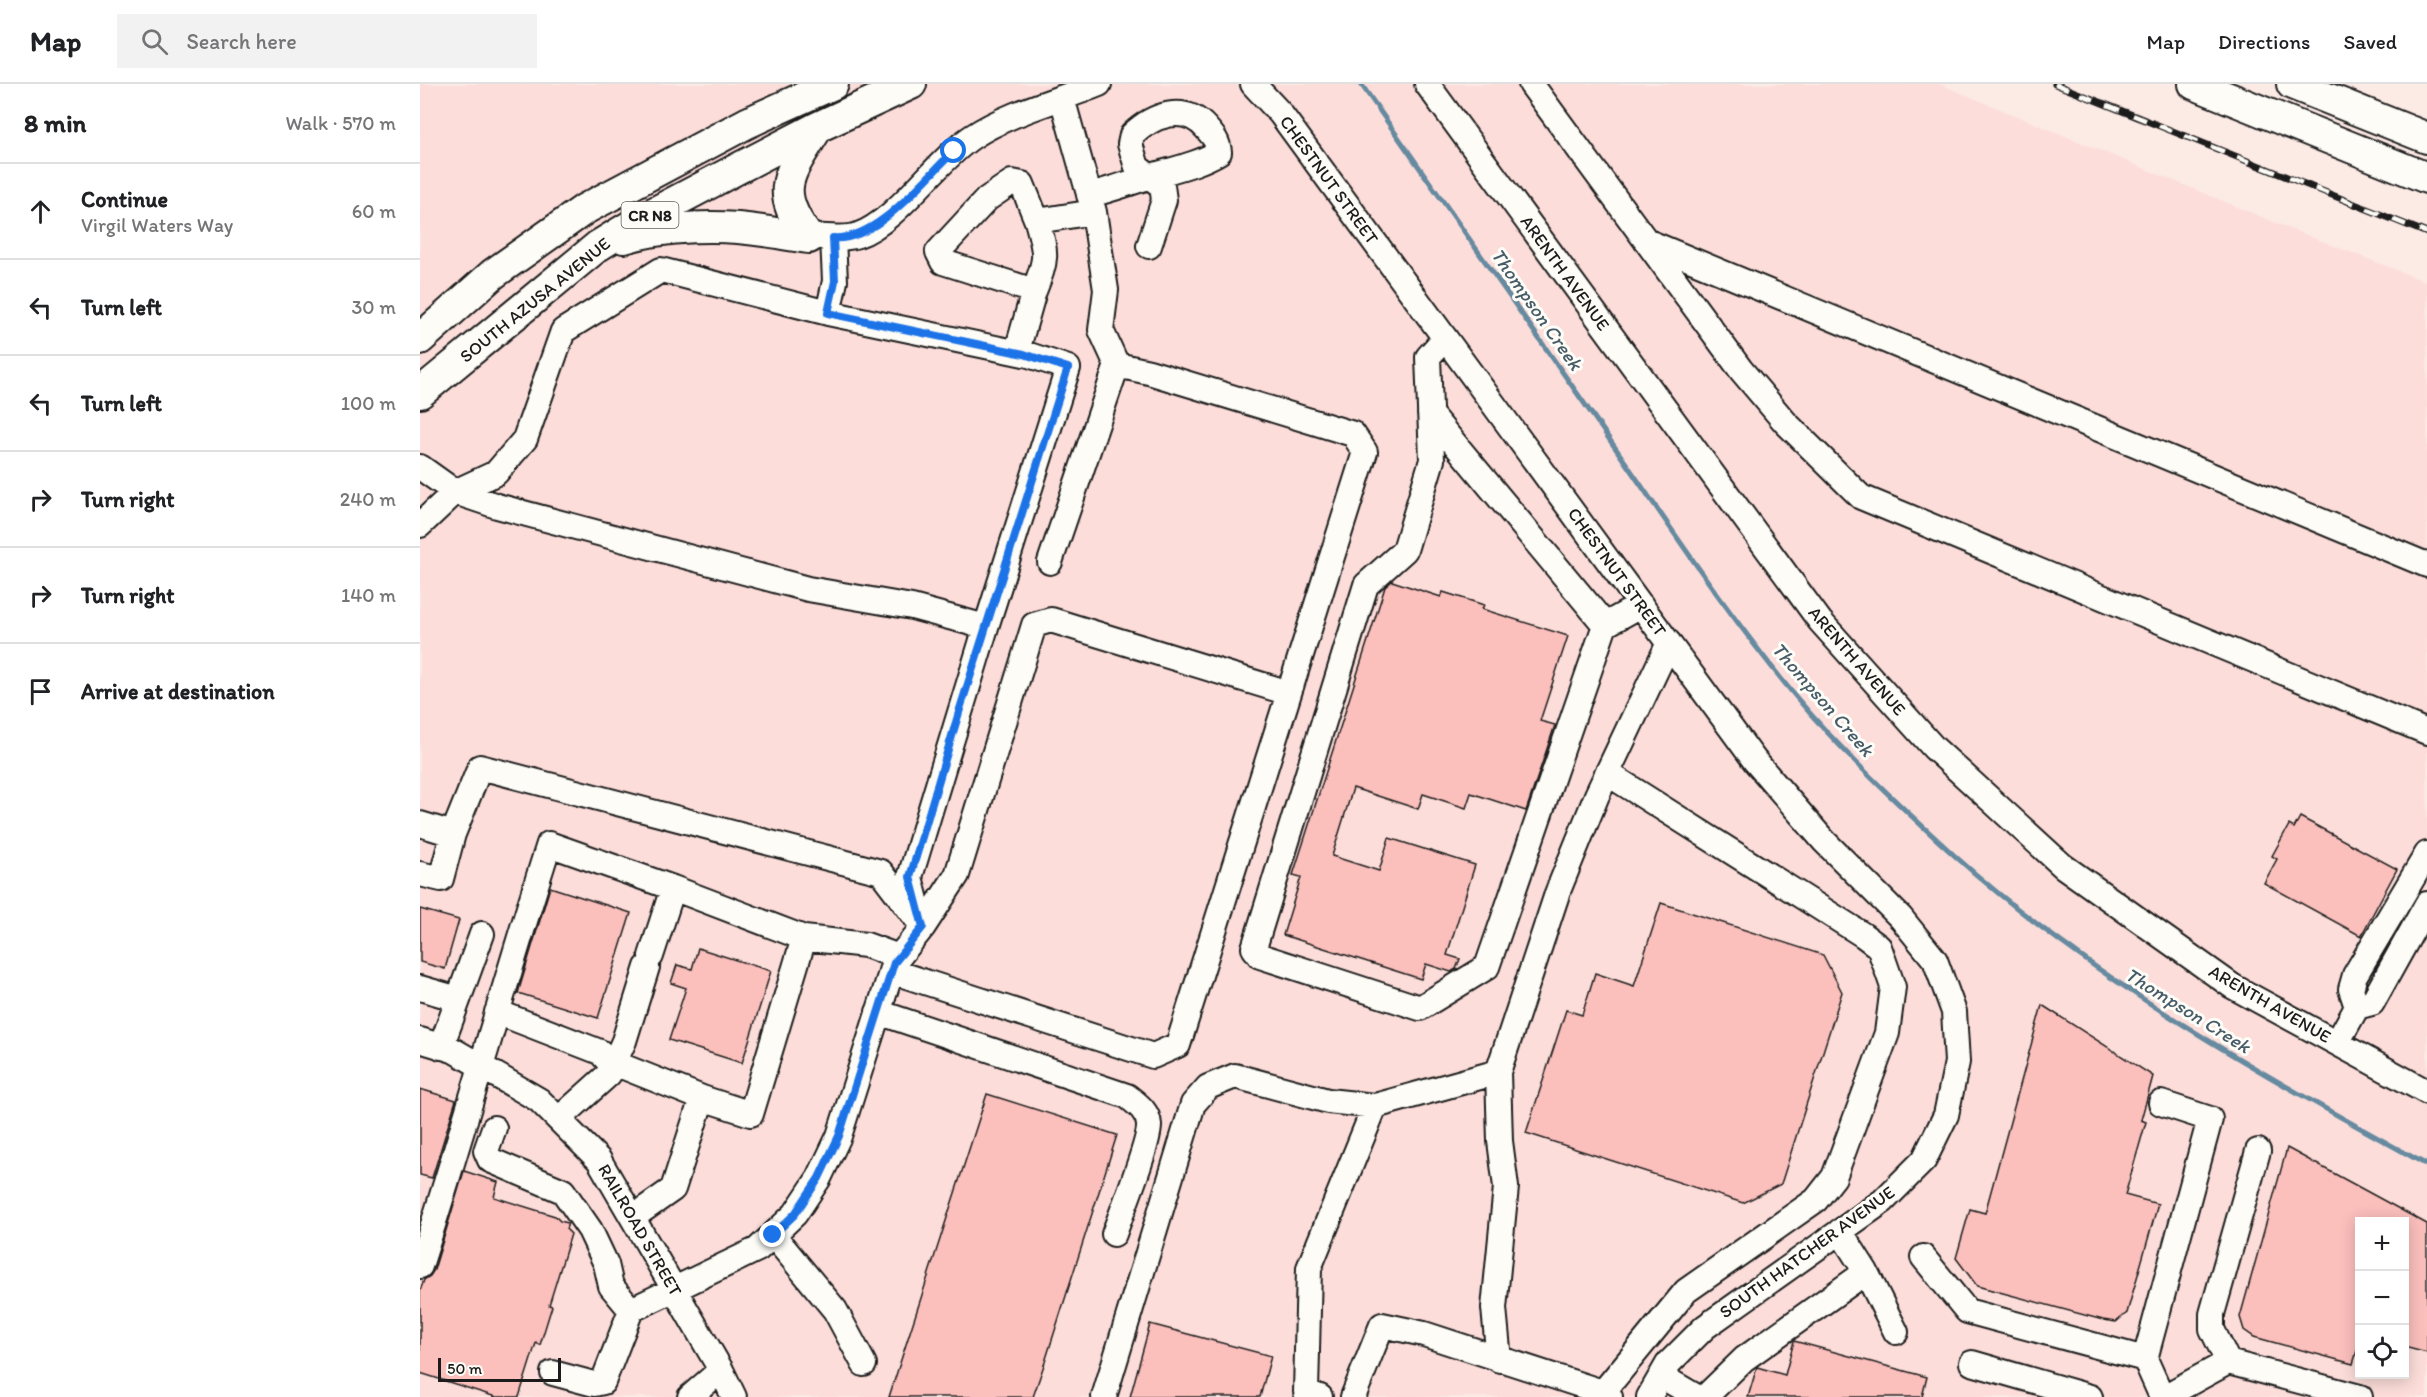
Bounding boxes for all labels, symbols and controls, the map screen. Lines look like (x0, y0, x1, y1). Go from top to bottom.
search box (117, 14, 537, 68)
text: Map (30, 24, 81, 58)
icon: search (138, 25, 171, 58)
text: Search here (186, 28, 297, 55)
text: Map (2147, 29, 2185, 54)
text: Directions (2218, 29, 2310, 54)
text: Saved (2343, 29, 2397, 54)
text: 8 min (24, 107, 86, 139)
text: Walk · 570 m (285, 111, 396, 135)
street label: CHESTNUT STREET (1275, 111, 1383, 249)
route start (940, 137, 966, 163)
text: Continue (81, 186, 168, 213)
icon: ahead (24, 195, 57, 228)
text: 60 m (352, 199, 396, 223)
road number: CR N8 (622, 202, 678, 228)
street label: ARENTH AVENUE (1516, 211, 1614, 335)
text: Virgil Waters Way (81, 213, 233, 237)
street label: SOUTH AZUSA AVENUE (455, 233, 615, 367)
water label: Thompson Creek (1486, 243, 1589, 376)
icon: left (24, 291, 57, 324)
text: Turn left (81, 294, 162, 321)
text: 30 m (351, 295, 396, 319)
icon: left (24, 387, 57, 420)
text: Turn left (81, 390, 162, 417)
text: 100 m (341, 391, 396, 415)
icon: right (24, 483, 57, 516)
text: Turn right (81, 486, 175, 513)
text: 240 m (340, 487, 396, 511)
street label: CHESTNUT STREET (1563, 503, 1671, 641)
icon: right (24, 579, 57, 612)
text: Turn right (81, 582, 175, 609)
text: 140 m (341, 583, 396, 607)
street label: ARENTH AVENUE (1804, 602, 1910, 720)
water label: Thompson Creek (1767, 637, 1880, 762)
icon: arrive (24, 675, 57, 708)
text: Arrive at destination (81, 678, 275, 705)
street label: ARENTH AVENUE (2205, 960, 2335, 1048)
water label: Thompson Creek (2121, 962, 2257, 1059)
street label: RAILROAD STREET (593, 1160, 687, 1300)
street label: SOUTH HATCHER AVENUE (1715, 1181, 1899, 1323)
map controls (2355, 1217, 2409, 1379)
button: + (2355, 1217, 2409, 1271)
route end (759, 1221, 785, 1247)
button: − (2355, 1271, 2409, 1325)
button: locate (2355, 1325, 2409, 1379)
scale bar (438, 1355, 561, 1382)
text: 50 m (447, 1359, 482, 1378)

